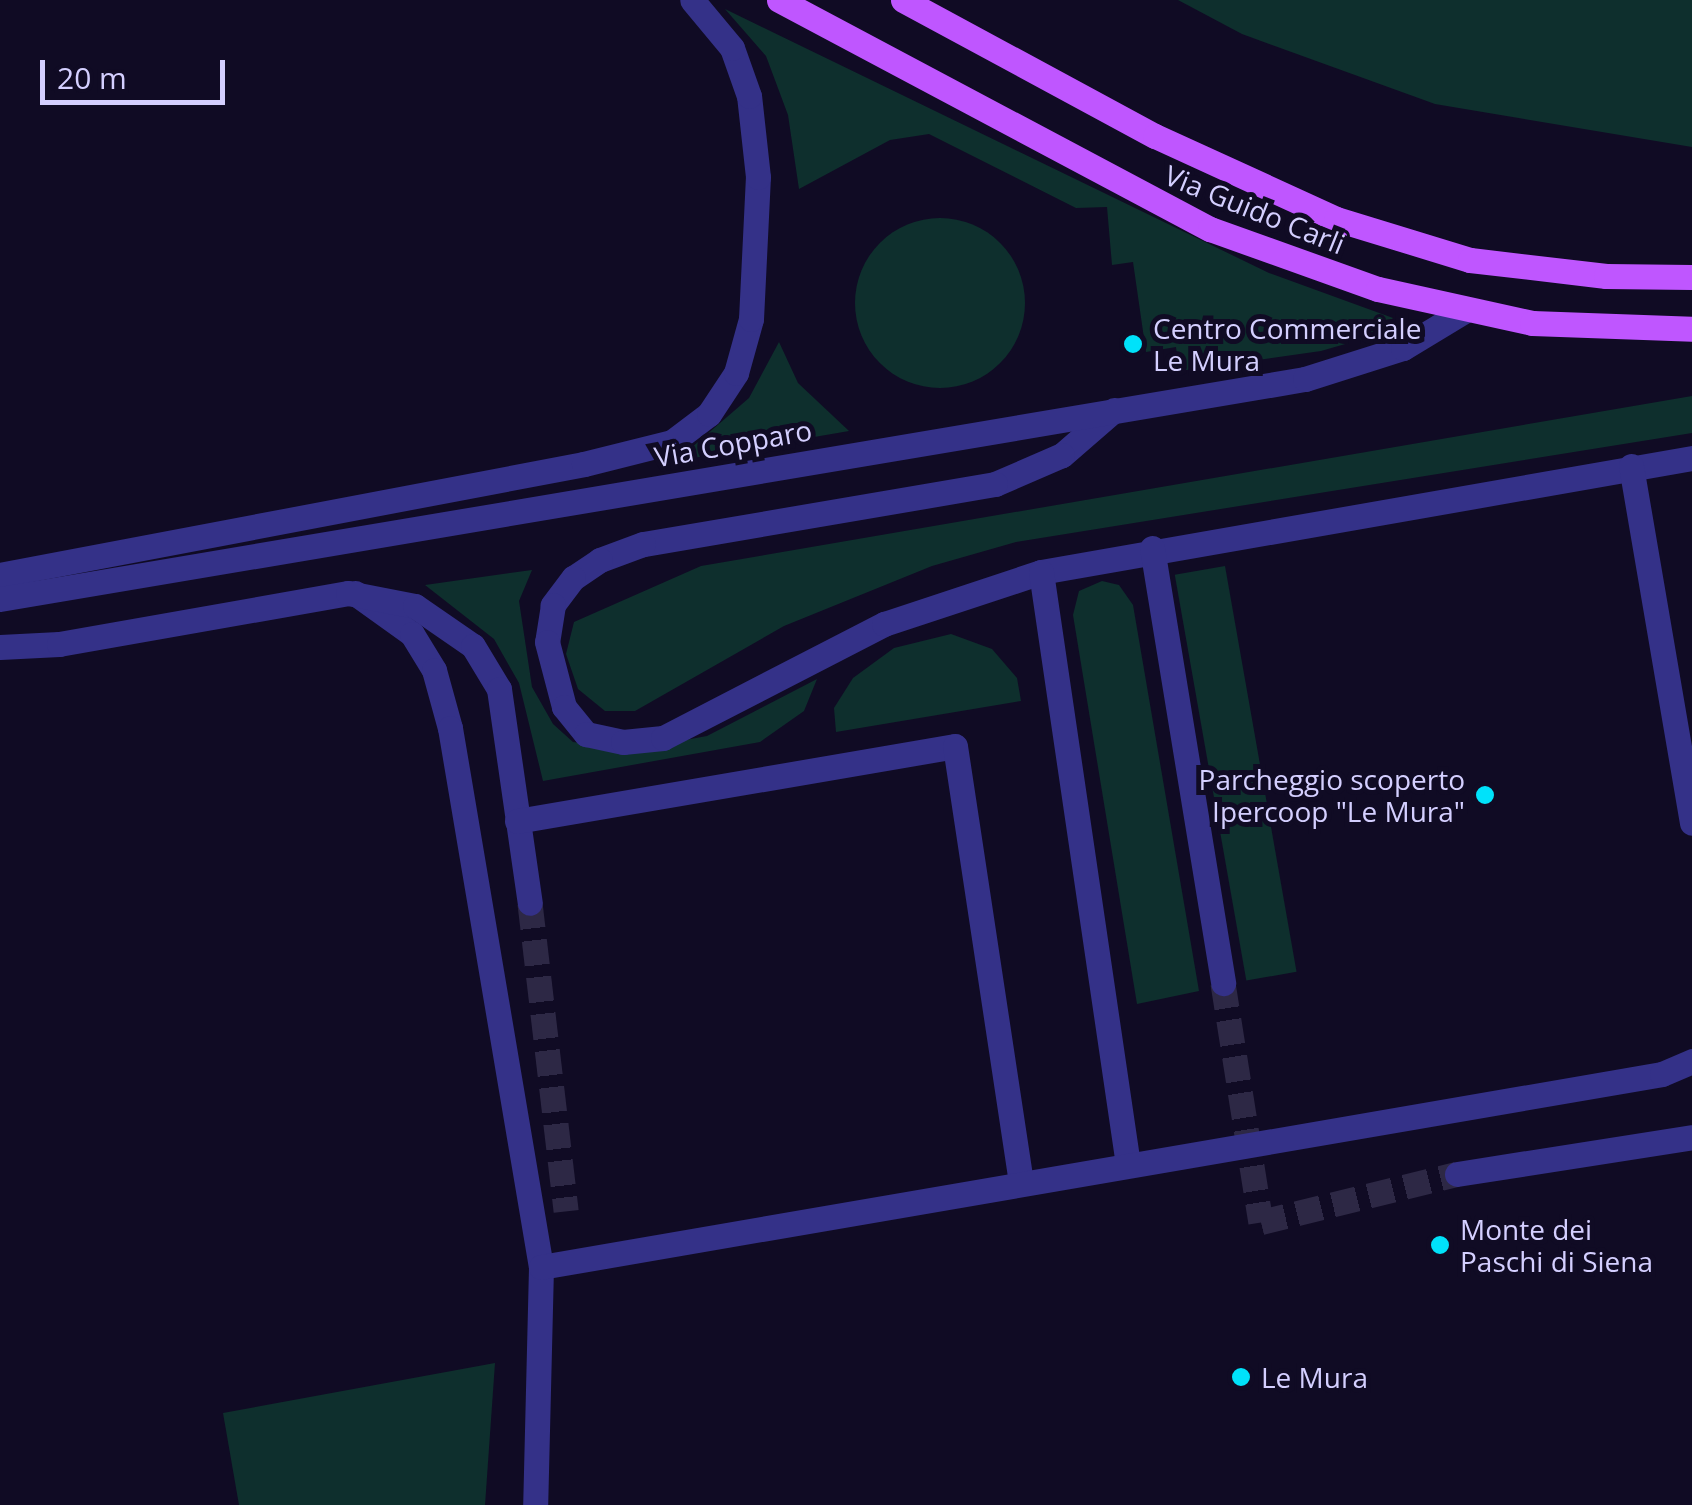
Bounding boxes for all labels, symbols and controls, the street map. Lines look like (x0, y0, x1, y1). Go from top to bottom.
scale bar (45, 40, 230, 102)
text: 20 m (57, 57, 127, 98)
street label: Via Guido Carli (1160, 158, 1350, 260)
place label: Centro Commerciale Le Mura (1153, 311, 1421, 377)
marker: Centro Commerciale Le Mura (1122, 333, 1144, 355)
street label: Via Copparo (652, 413, 814, 473)
place label: Parcheggio scoperto Ipercoop "Le Mura" (1199, 762, 1465, 828)
marker: Parcheggio scoperto Ipercoop "Le Mura" (1474, 784, 1496, 806)
place label: Monte dei Paschi di Siena (1460, 1212, 1653, 1278)
marker: Monte dei Paschi di Siena (1429, 1234, 1451, 1256)
place label: Le Mura (1261, 1360, 1368, 1394)
marker: Le Mura (1230, 1366, 1252, 1388)

